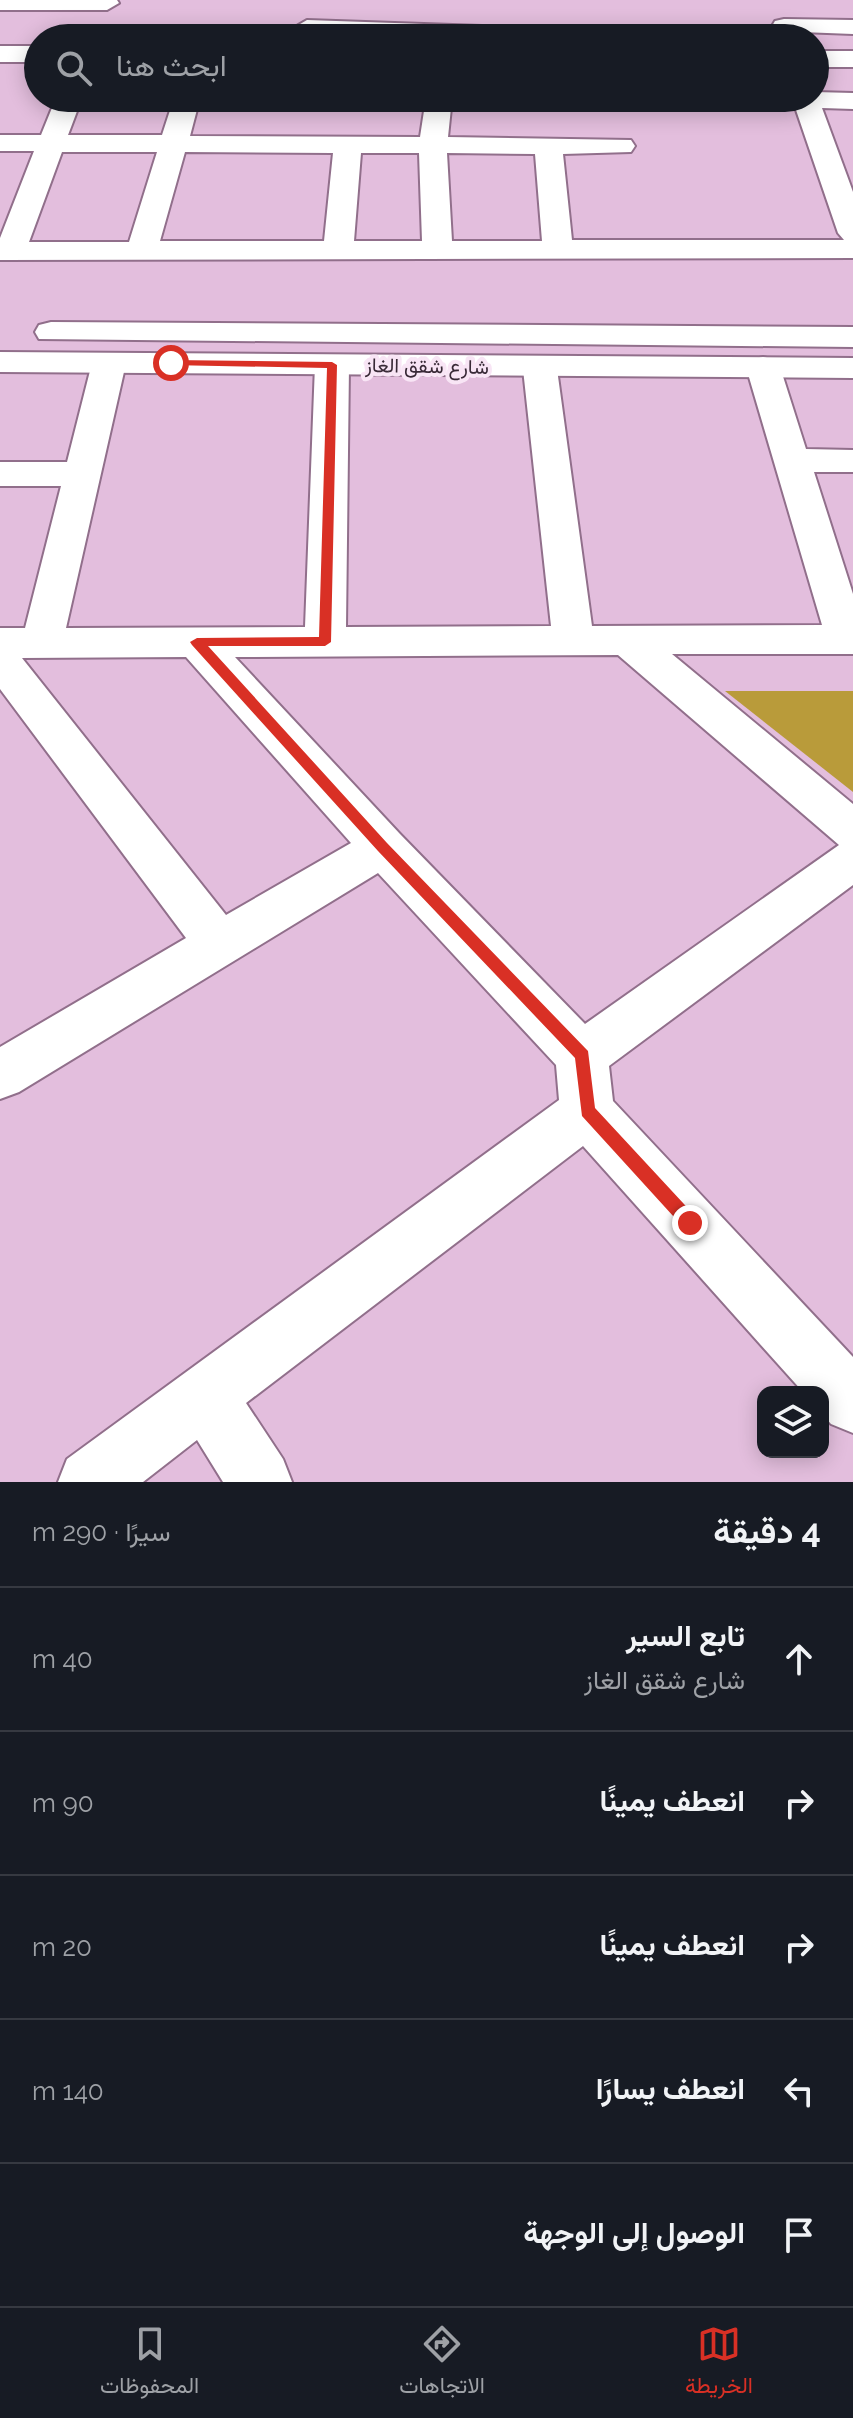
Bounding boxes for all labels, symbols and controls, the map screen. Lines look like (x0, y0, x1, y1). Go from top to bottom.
search box (24, 24, 829, 112)
icon: search (52, 46, 96, 90)
text: ابحث هنا (116, 48, 227, 83)
route start (153, 345, 189, 381)
street label: شارع شقق الغاز (364, 353, 489, 381)
route end (672, 1205, 708, 1241)
map controls (757, 1386, 829, 1458)
button: layers (757, 1386, 829, 1458)
text: 4 دقيقة (713, 1511, 821, 1551)
text: سيرًا · 290 m (32, 1517, 171, 1547)
text: تابع السير (626, 1618, 745, 1653)
icon: ahead (777, 1637, 821, 1681)
text: 40 m (32, 1644, 93, 1674)
text: شارع شقق الغاز (584, 1665, 745, 1695)
icon: right (777, 1781, 821, 1825)
text: انعطف يمينًا (600, 1783, 745, 1818)
text: 90 m (32, 1788, 94, 1818)
icon: right (777, 1925, 821, 1969)
text: انعطف يمينًا (600, 1927, 745, 1962)
text: 20 m (32, 1932, 92, 1962)
icon: left (777, 2069, 821, 2113)
text: انعطف يسارًا (596, 2071, 745, 2106)
text: 140 m (32, 2076, 104, 2106)
icon: arrive (777, 2213, 821, 2257)
text: الوصول إلى الوجهة (523, 2215, 745, 2250)
tab: المحفوظات (100, 2322, 199, 2405)
tab: الاتجاهات (399, 2322, 485, 2405)
tab: الخريطة (685, 2322, 753, 2405)

